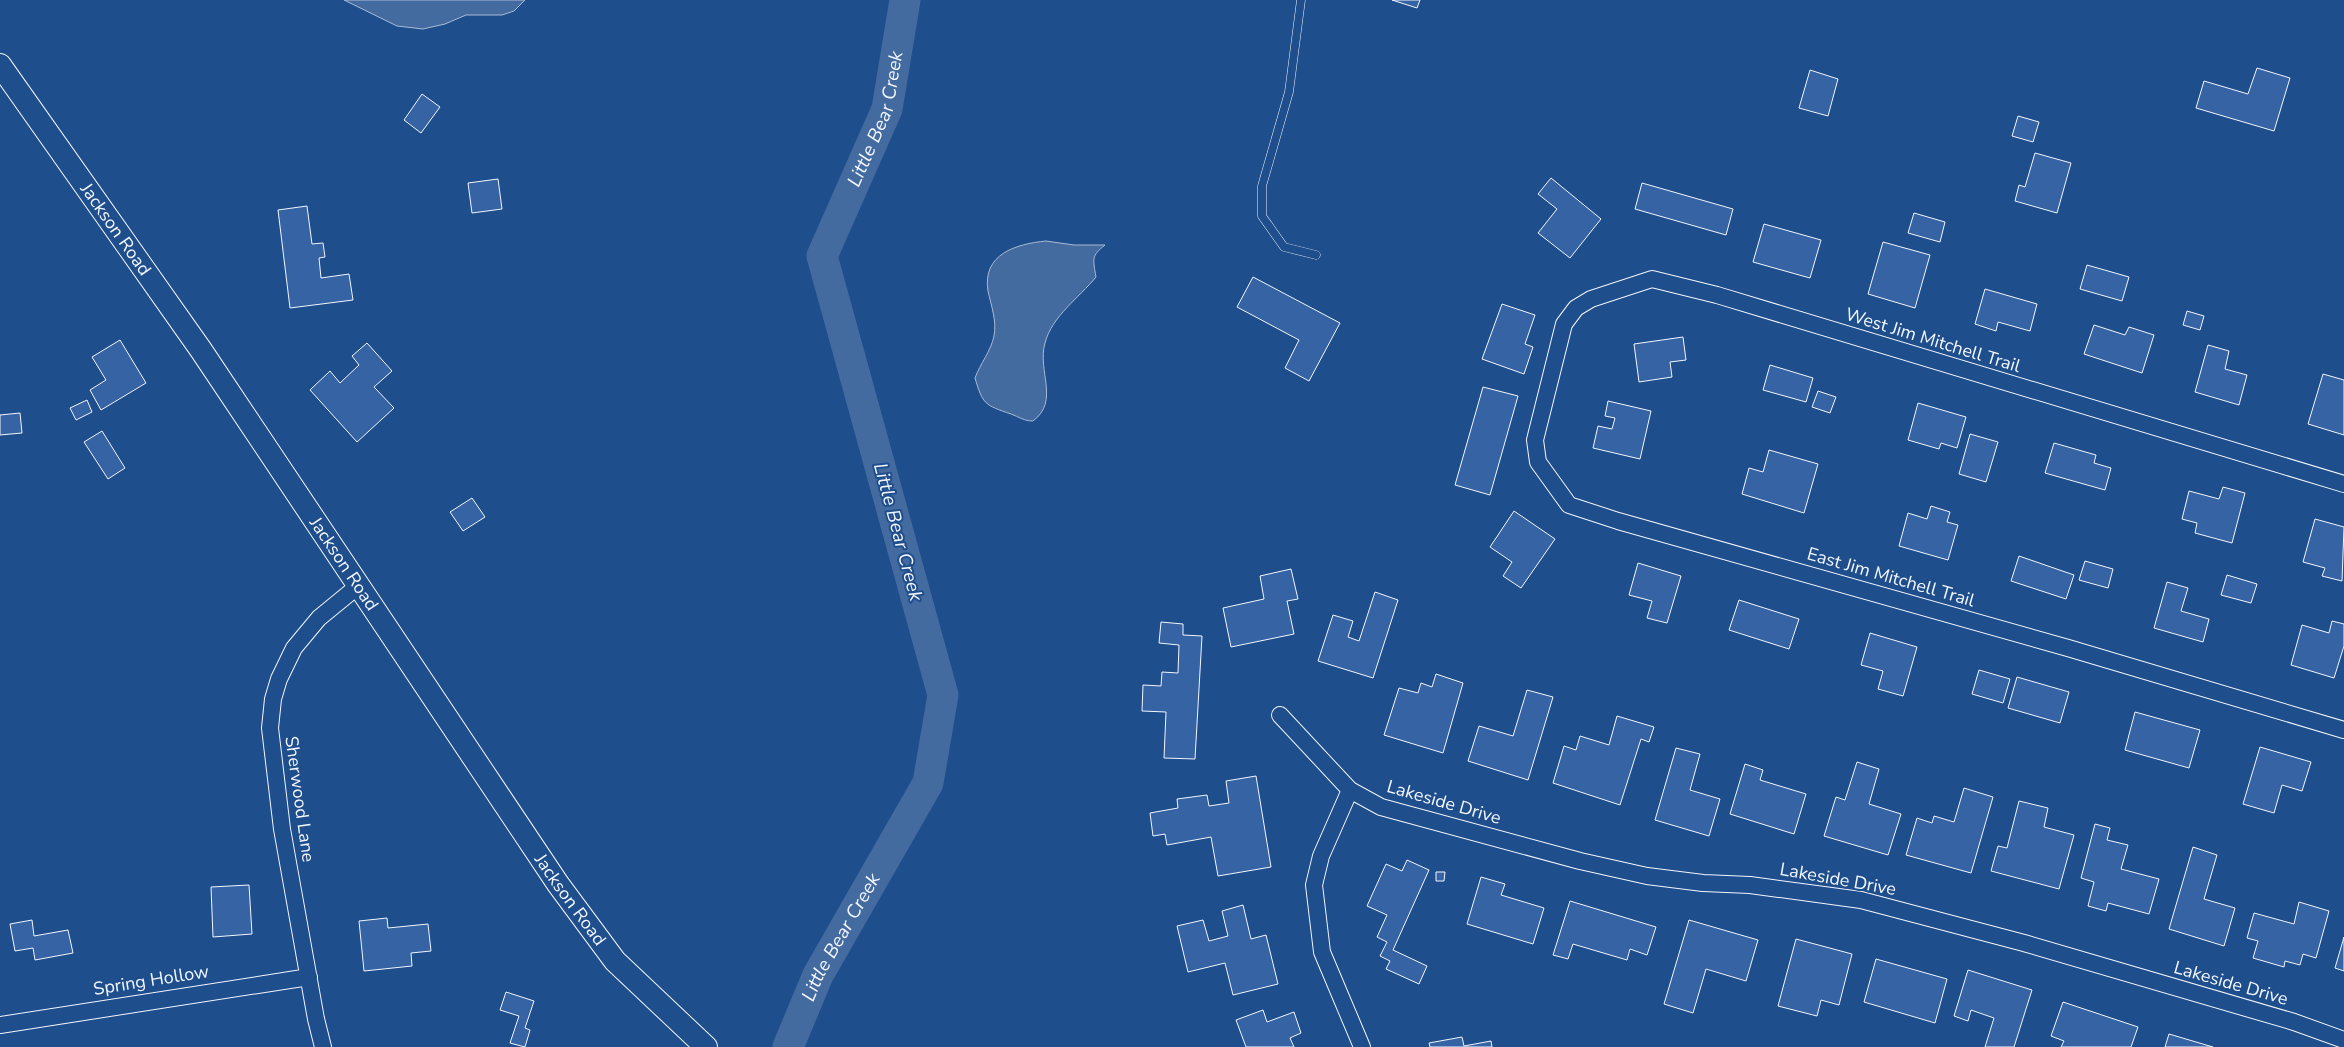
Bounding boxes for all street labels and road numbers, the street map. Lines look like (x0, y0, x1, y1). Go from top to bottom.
street label: Jackson Road (74, 177, 157, 280)
street label: West Jim Mitchell Trail (1843, 302, 2024, 378)
street label: Jackson Road (303, 511, 384, 615)
street label: East Jim Mitchell Trail (1804, 542, 1978, 613)
street label: Sherwood Lane (279, 734, 321, 864)
street label: Lakeside Drive (1384, 774, 1504, 830)
street label: Jackson Road (529, 848, 612, 951)
street label: Lakeside Drive (1778, 857, 1898, 901)
street label: Lakeside Drive (2171, 955, 2291, 1011)
street label: Spring Hollow (91, 959, 211, 1001)

